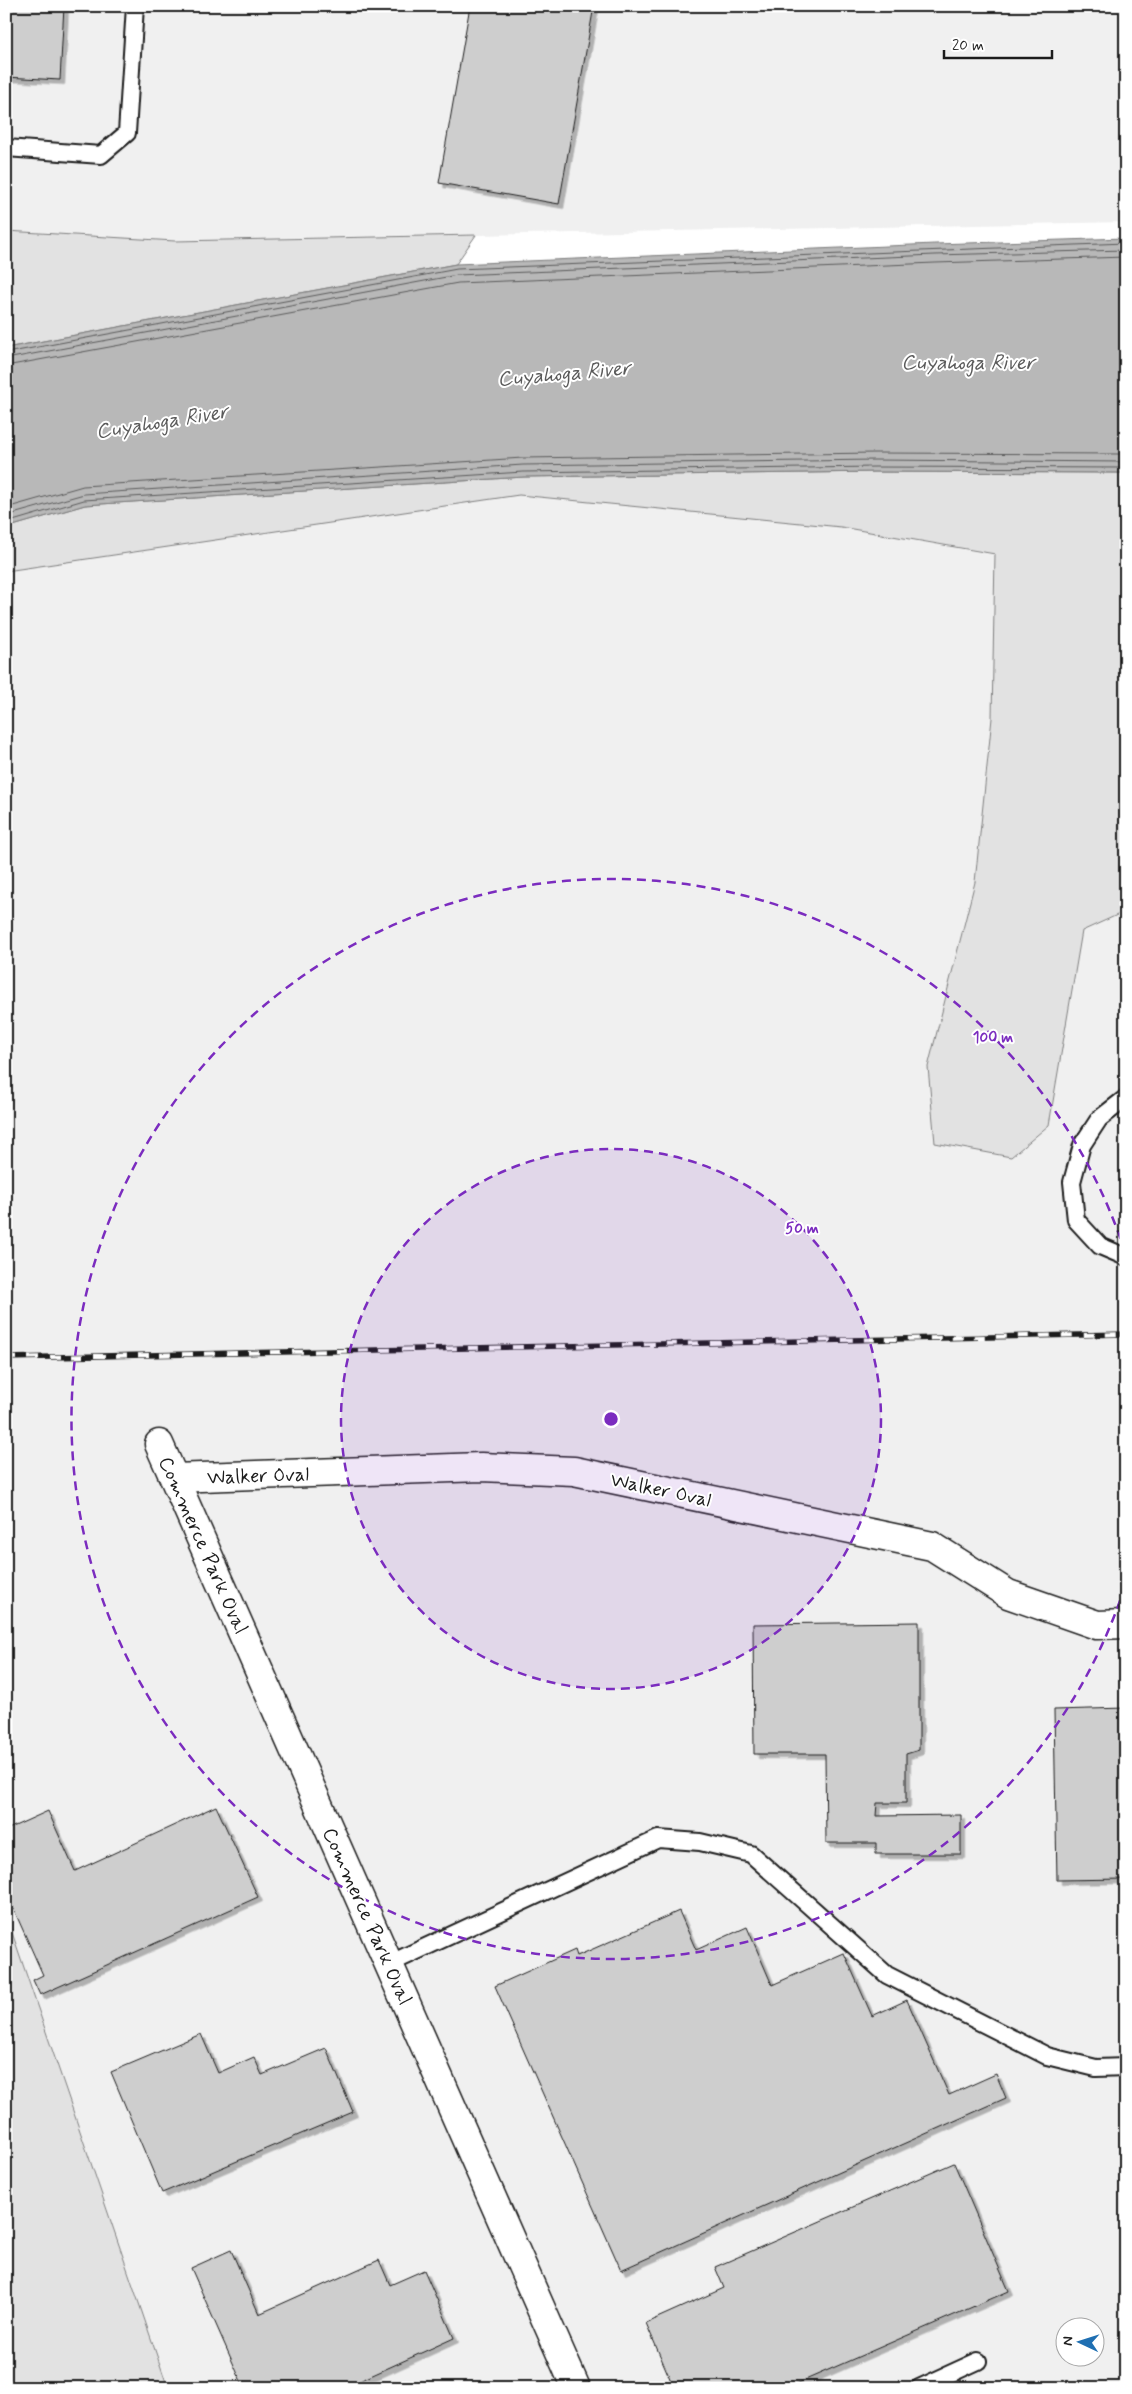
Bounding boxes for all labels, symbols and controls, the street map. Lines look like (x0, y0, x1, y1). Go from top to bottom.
scale bar (944, 28, 1052, 60)
text: 20 m (952, 36, 984, 56)
water label: Cuyahoga River (901, 349, 1037, 377)
water label: Cuyahoga River (496, 354, 634, 394)
water label: Cuyahoga River (94, 397, 232, 446)
text: 100 m (973, 1028, 1013, 1048)
text: 50 m (785, 1219, 819, 1239)
centre of rings (602, 1410, 620, 1428)
street label: Commerce Park Oval (151, 1453, 254, 1639)
street label: Walker Oval (207, 1461, 310, 1492)
street label: Walker Oval (608, 1467, 713, 1514)
street label: Commerce Park Oval (315, 1824, 418, 2010)
north arrow (1054, 2316, 1104, 2366)
text: N (1059, 2336, 1077, 2346)

